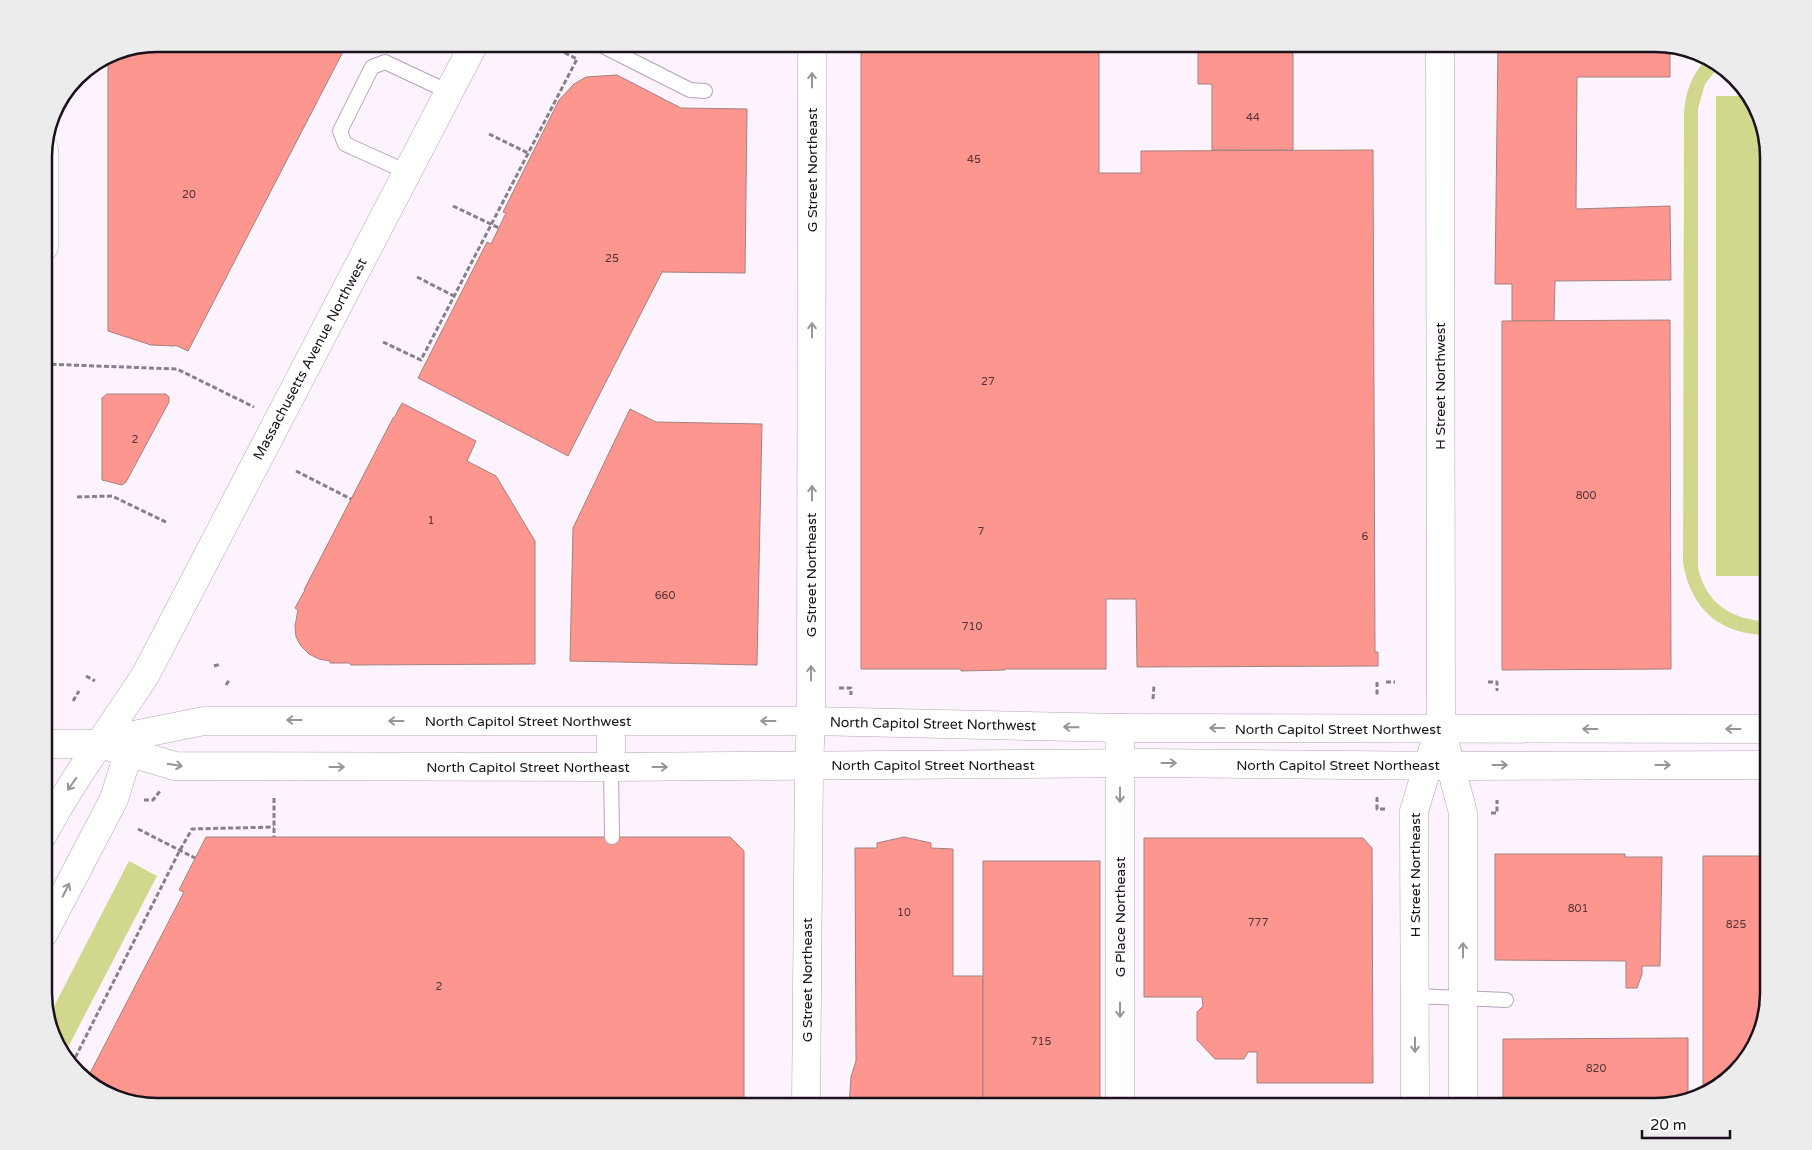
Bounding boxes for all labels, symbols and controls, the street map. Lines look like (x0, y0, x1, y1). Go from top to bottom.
one-way arrow (807, 72, 817, 88)
street label: G Street Northeast (804, 107, 821, 232)
house number: 44 (1246, 111, 1260, 124)
house number: 45 (967, 153, 981, 166)
house number: 20 (182, 188, 196, 201)
house number: 25 (605, 252, 619, 265)
street label: Massachusetts Avenue Northwest (249, 255, 371, 463)
one-way arrow (807, 322, 817, 338)
street label: H Street Northwest (1432, 322, 1449, 450)
house number: 27 (981, 375, 995, 388)
house number: 2 (132, 433, 139, 446)
one-way arrow (807, 485, 817, 501)
house number: 800 (1576, 489, 1596, 502)
street label: G Street Northeast (803, 512, 820, 637)
house number: 1 (428, 514, 434, 527)
house number: 7 (978, 525, 985, 538)
house number: 6 (1362, 530, 1369, 543)
house number: 660 (655, 589, 675, 602)
house number: 710 (962, 620, 982, 633)
one-way arrow (806, 665, 816, 681)
street label: North Capitol Street Northwest (425, 713, 632, 730)
street label: North Capitol Street Northwest (830, 714, 1037, 734)
one-way arrow (286, 715, 302, 725)
one-way arrow (388, 716, 404, 726)
one-way arrow (761, 717, 777, 726)
street label: North Capitol Street Northwest (1235, 721, 1442, 738)
one-way arrow (1063, 722, 1080, 732)
one-way arrow (1209, 723, 1226, 733)
one-way arrow (1582, 724, 1598, 734)
one-way arrow (1725, 724, 1741, 734)
street label: North Capitol Street Northeast (831, 757, 1035, 774)
street label: North Capitol Street Northeast (1236, 757, 1440, 774)
one-way arrow (1160, 758, 1177, 768)
street label: North Capitol Street Northeast (426, 759, 630, 776)
one-way arrow (167, 760, 183, 770)
one-way arrow (1492, 760, 1508, 770)
one-way arrow (1654, 760, 1671, 770)
one-way arrow (329, 762, 345, 772)
one-way arrow (652, 762, 668, 772)
one-way arrow (67, 777, 77, 791)
one-way arrow (1115, 786, 1125, 802)
street label: H Street Northeast (1407, 812, 1424, 937)
street label: G Place Northeast (1112, 856, 1129, 977)
one-way arrow (62, 883, 71, 898)
house number: 801 (1568, 902, 1588, 915)
house number: 10 (897, 906, 911, 919)
house number: 777 (1248, 916, 1268, 929)
street label: G Street Northeast (799, 917, 816, 1042)
house number: 825 (1726, 918, 1746, 931)
one-way arrow (1458, 942, 1468, 958)
house number: 2 (436, 980, 443, 993)
one-way arrow (1115, 1001, 1125, 1017)
house number: 715 (1031, 1035, 1051, 1048)
one-way arrow (1410, 1036, 1420, 1053)
house number: 820 (1586, 1062, 1606, 1075)
scale bar (1642, 1108, 1730, 1140)
text: 20 m (1650, 1116, 1687, 1134)

